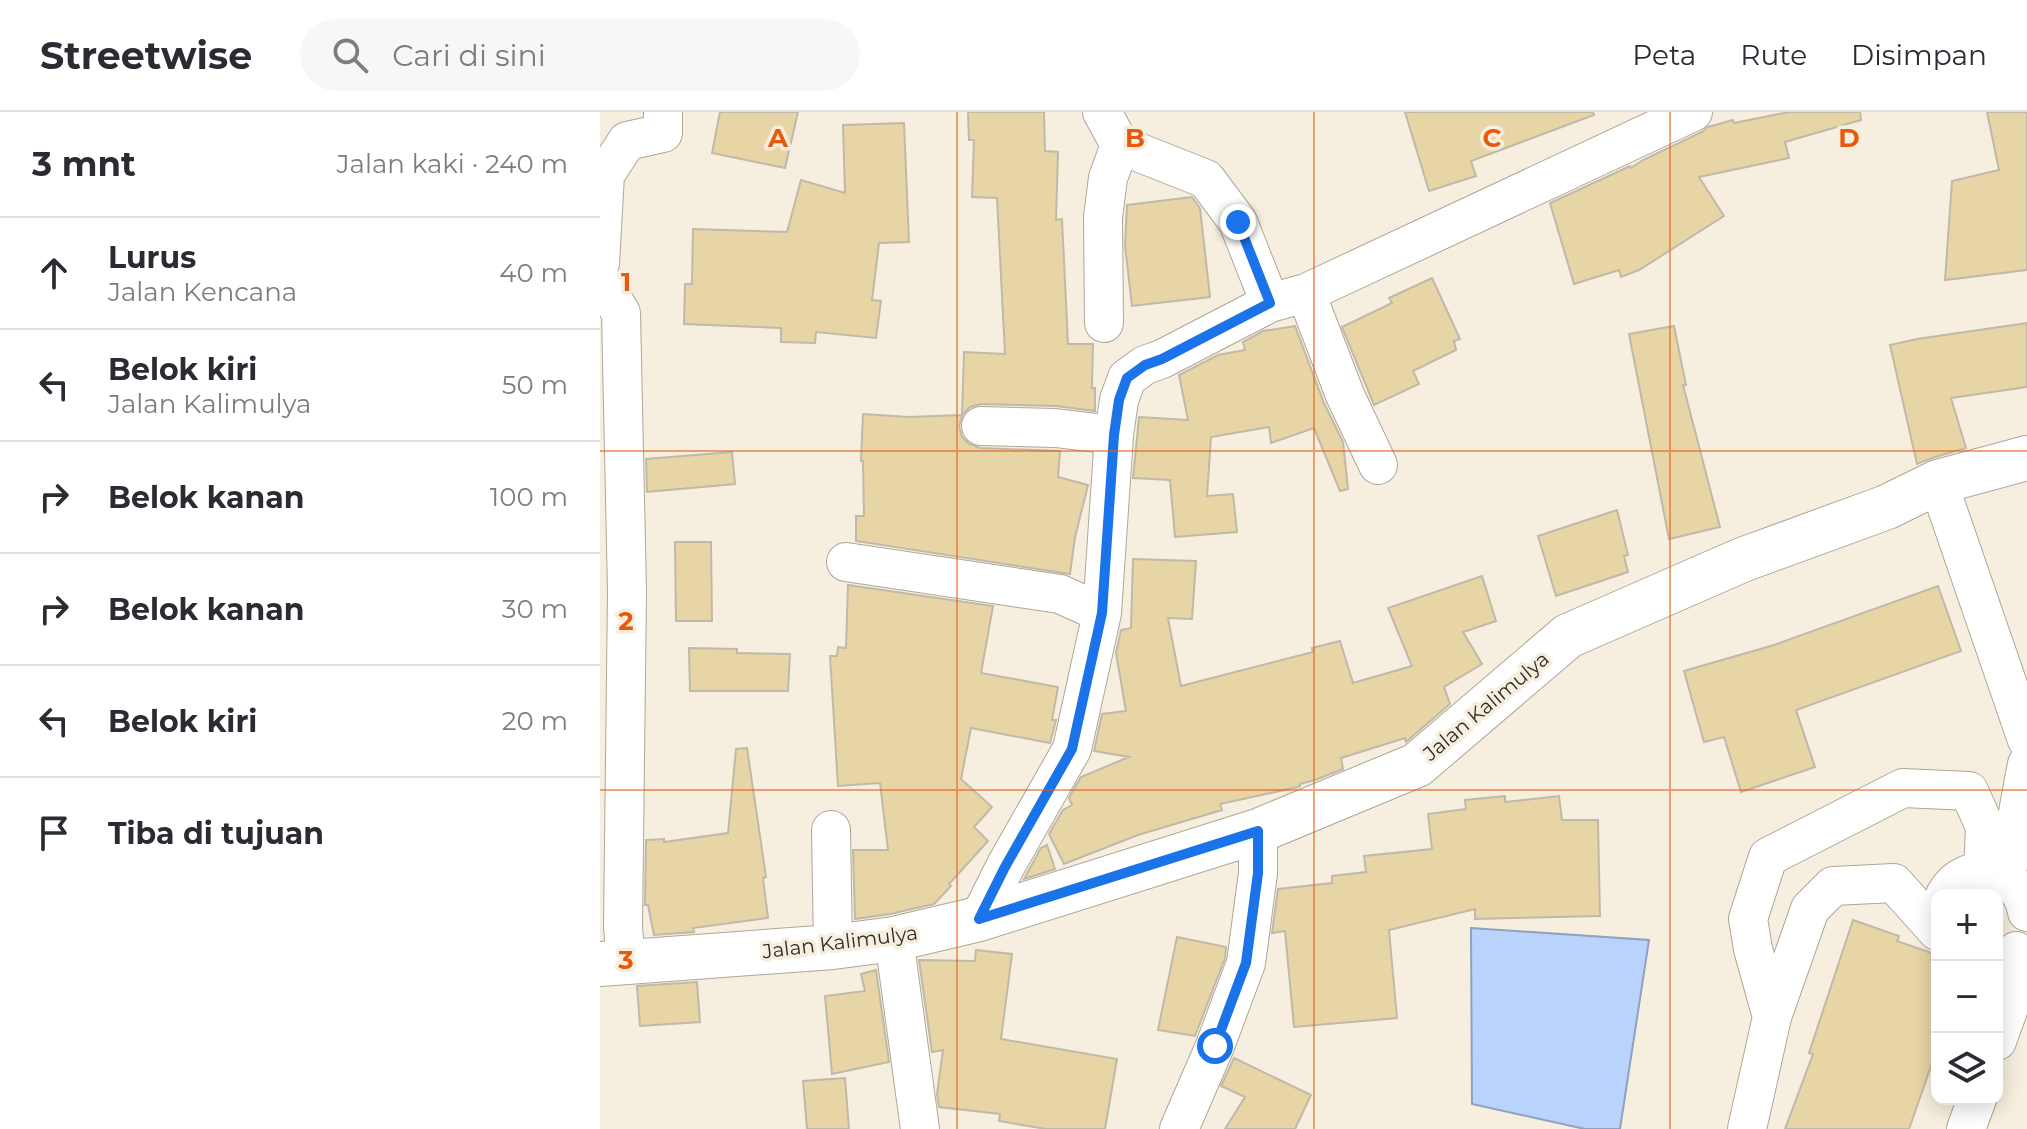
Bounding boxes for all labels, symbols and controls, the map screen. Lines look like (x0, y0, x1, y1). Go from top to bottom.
search box (300, 19, 860, 91)
text: Streetwise (40, 32, 252, 79)
icon: search (328, 33, 372, 77)
text: Cari di sini (392, 37, 546, 74)
text: Peta (1632, 38, 1696, 72)
text: Rute (1740, 38, 1807, 72)
text: Disimpan (1851, 38, 1987, 72)
text: A (767, 122, 789, 154)
text: B (1125, 122, 1145, 154)
text: C (1483, 122, 1502, 154)
text: D (1838, 122, 1860, 154)
text: 3 mnt (32, 143, 136, 185)
text: Jalan kaki · 240 m (337, 148, 568, 180)
route end (1220, 204, 1256, 240)
text: Lurus (108, 239, 196, 276)
icon: ahead (32, 251, 76, 295)
text: 40 m (499, 257, 568, 289)
text: 1 (621, 266, 631, 298)
text: Jalan Kencana (108, 276, 297, 308)
text: Belok kiri (108, 351, 257, 388)
icon: left (32, 363, 76, 407)
text: 50 m (502, 369, 568, 401)
text: Jalan Kalimulya (108, 388, 311, 420)
icon: right (32, 475, 76, 519)
text: Belok kanan (108, 479, 305, 516)
text: 100 m (490, 481, 568, 513)
icon: right (32, 587, 76, 631)
text: Belok kanan (108, 591, 305, 628)
text: 30 m (502, 593, 568, 625)
text: 2 (618, 605, 634, 637)
street label: Jalan Kalimulya (1418, 647, 1554, 766)
icon: left (32, 699, 76, 743)
text: Belok kiri (108, 703, 257, 740)
text: 20 m (502, 705, 568, 737)
icon: arrive (32, 811, 76, 855)
text: Tiba di tujuan (108, 815, 324, 852)
map controls (1931, 889, 2003, 1105)
button: + (1931, 889, 2003, 961)
street label: Jalan Kalimulya (760, 921, 919, 964)
text: 3 (617, 944, 634, 976)
button: − (1931, 961, 2003, 1033)
route start (1197, 1028, 1233, 1064)
button: layers (1931, 1033, 2003, 1105)

